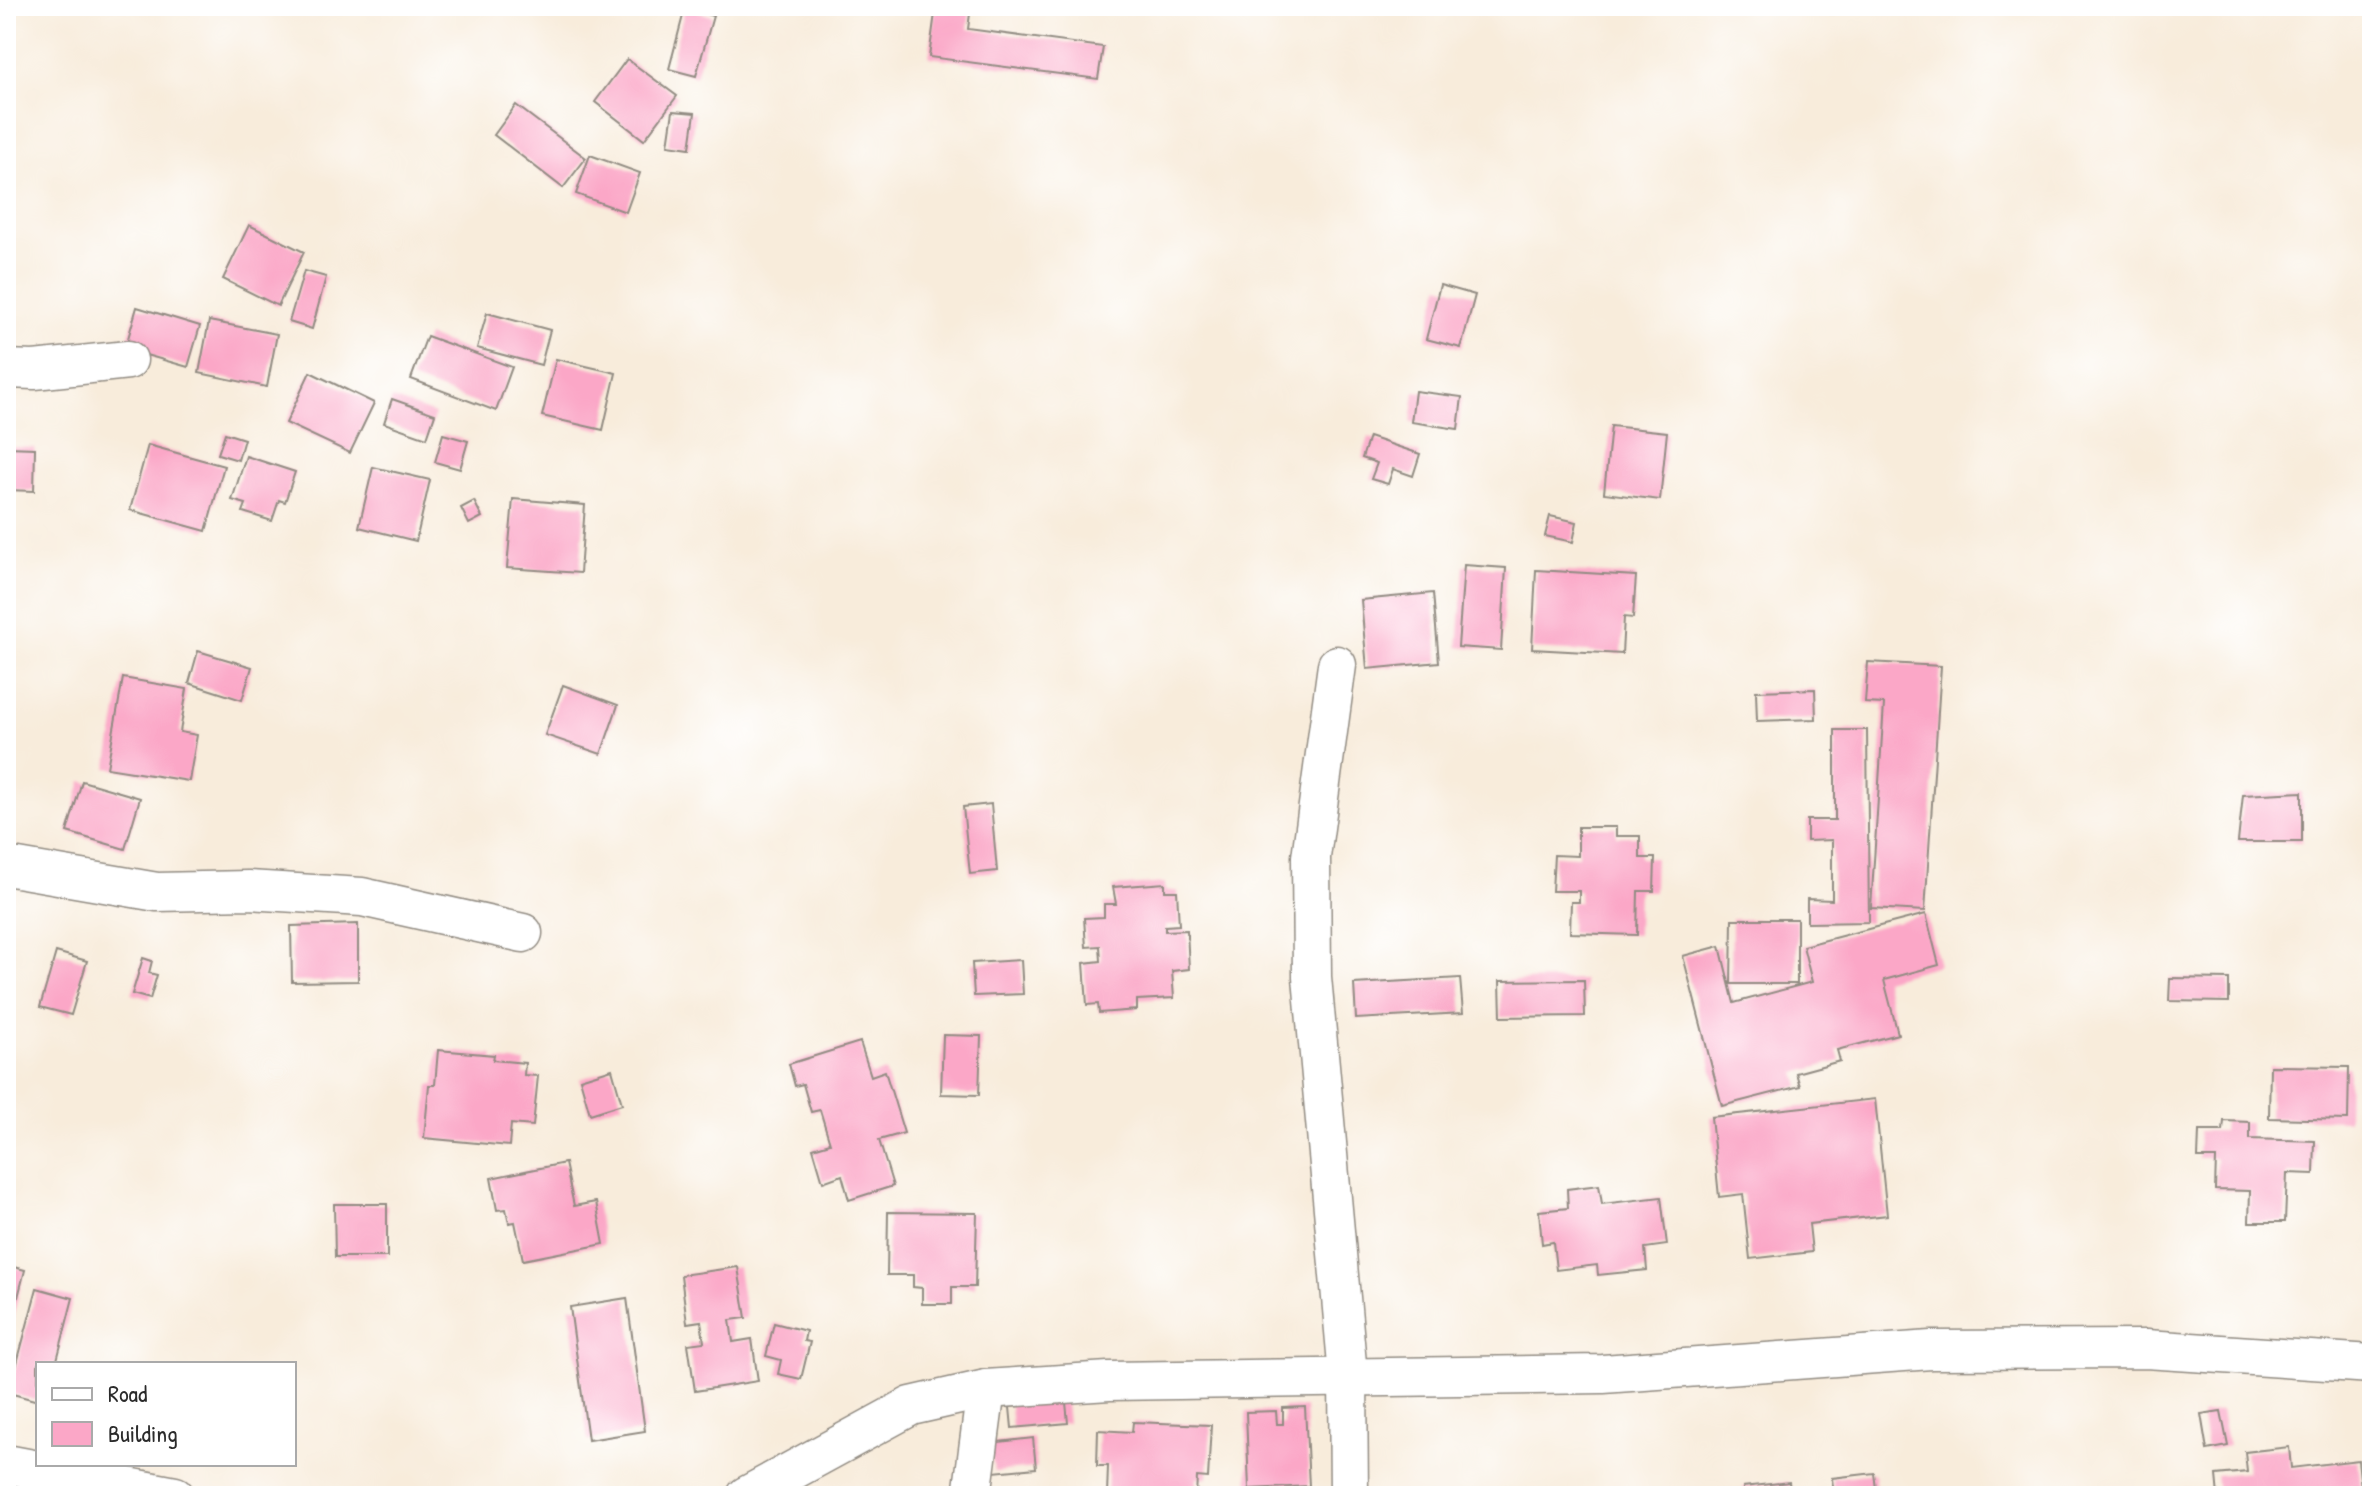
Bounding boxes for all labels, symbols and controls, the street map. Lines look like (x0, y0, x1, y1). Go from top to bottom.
legend (36, 1362, 296, 1466)
text: Road (108, 1377, 147, 1409)
text: Building (108, 1417, 178, 1449)

